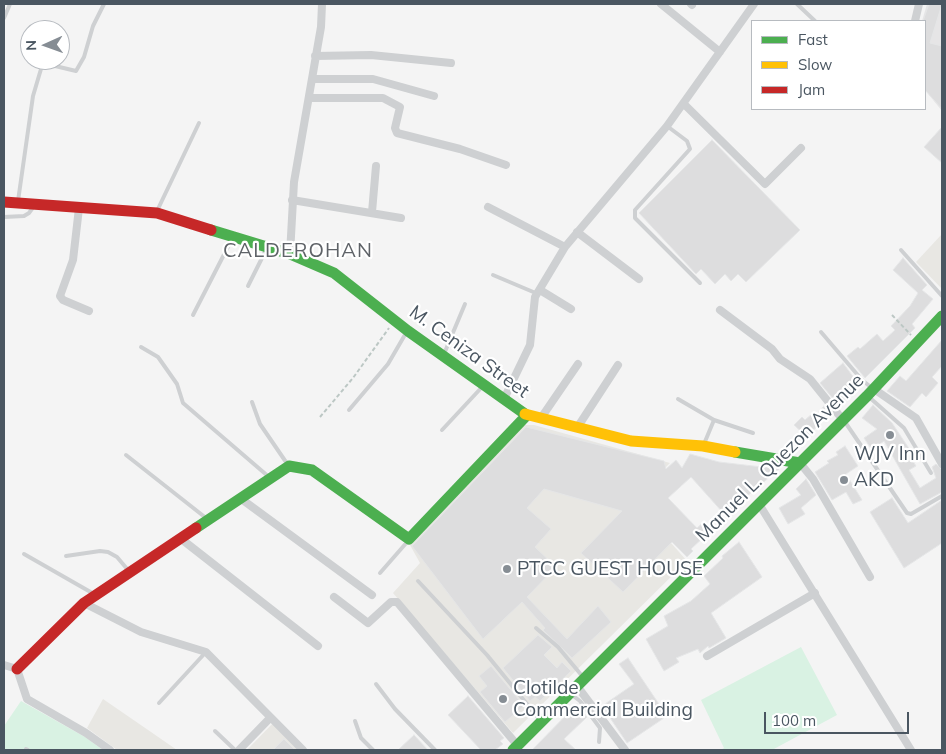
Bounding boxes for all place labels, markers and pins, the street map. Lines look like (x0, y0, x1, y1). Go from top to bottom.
marker: WJV Inn (884, 429, 896, 441)
place label: WJV Inn (854, 443, 926, 465)
place label: AKD (854, 469, 894, 491)
marker: AKD (838, 474, 850, 486)
place label: PTCC GUEST HOUSE (517, 558, 703, 580)
marker: PTCC GUEST HOUSE (501, 563, 513, 575)
place label: Clotilde Commercial Building (513, 677, 693, 721)
marker: Clotilde Commercial Building (497, 693, 509, 705)

